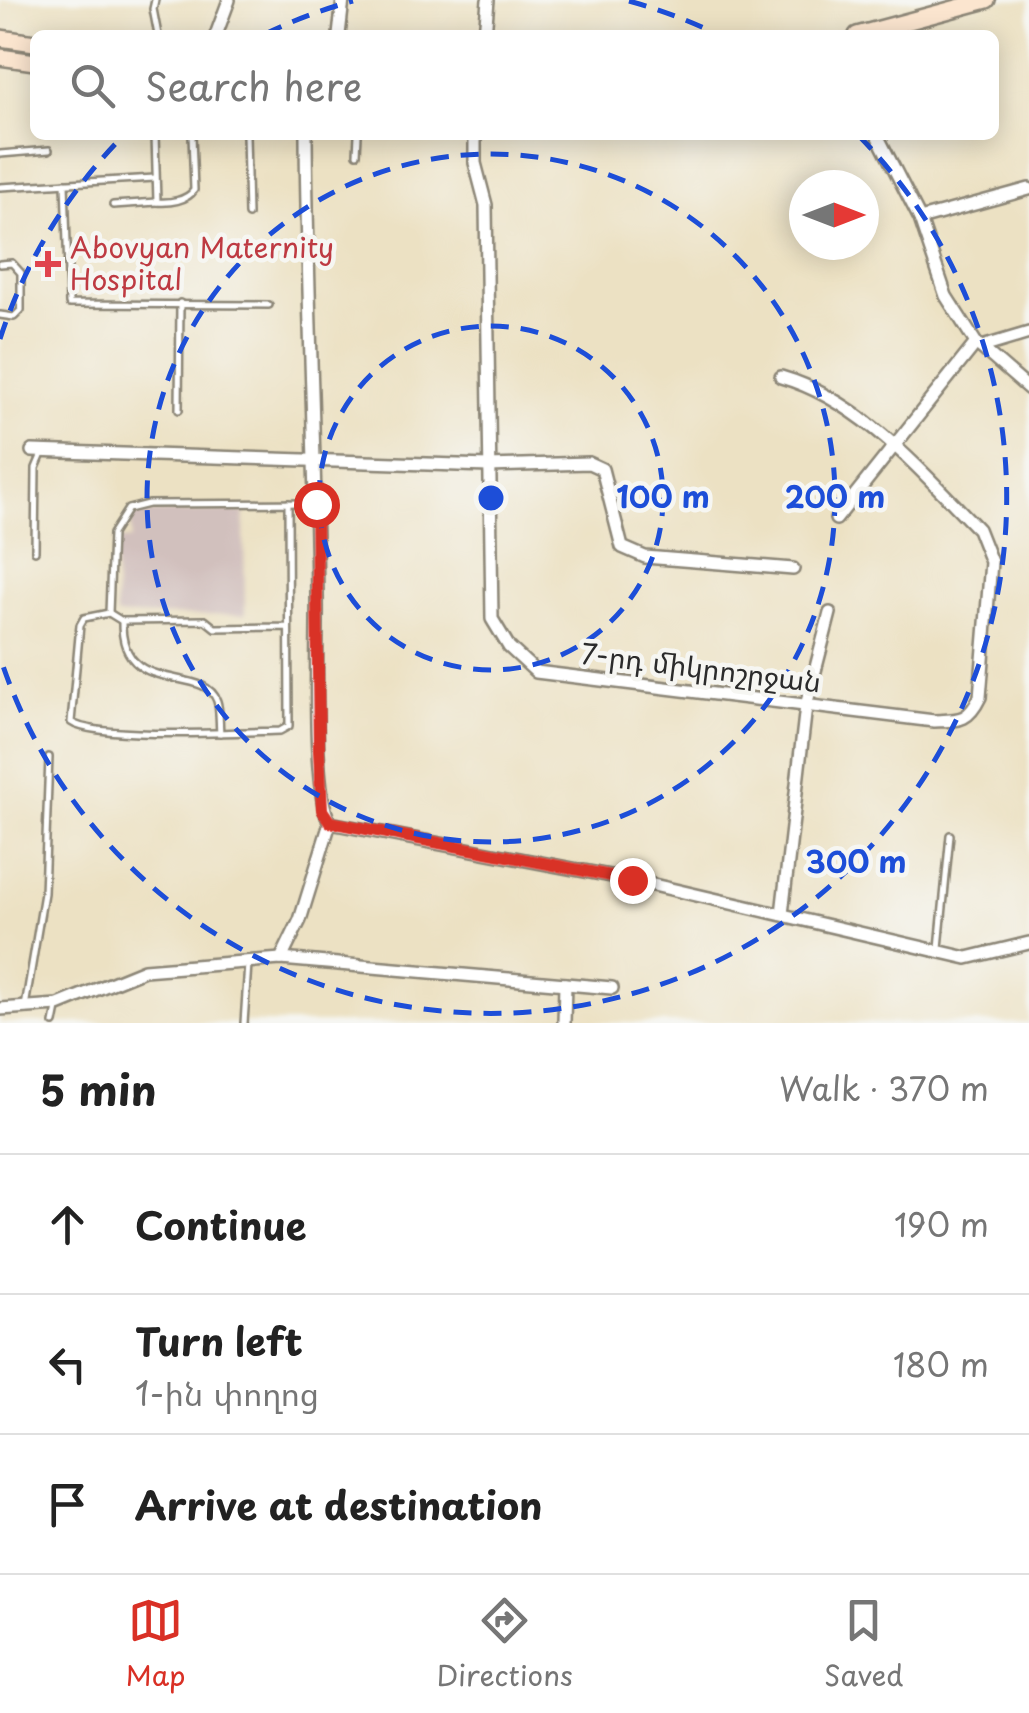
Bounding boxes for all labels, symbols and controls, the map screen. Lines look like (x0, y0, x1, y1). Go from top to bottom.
search box (30, 30, 999, 140)
text: Search here (145, 57, 362, 114)
icon: search (65, 58, 120, 113)
north arrow (789, 170, 879, 260)
place label: Abovyan Maternity Hospital (70, 225, 334, 300)
marker: Abovyan Maternity Hospital (35, 251, 61, 277)
text: 100 m (616, 473, 710, 518)
text: 200 m (785, 473, 885, 518)
centre of rings (473, 480, 509, 516)
route start (294, 482, 340, 528)
street label: 7-րդ միկրոշրջան (579, 630, 824, 703)
text: 300 m (805, 838, 907, 883)
route end (610, 858, 656, 904)
text: 5 min (40, 1057, 157, 1120)
text: Walk · 370 m (779, 1064, 989, 1112)
text: Continue (135, 1196, 306, 1253)
icon: ahead (40, 1197, 95, 1252)
text: 190 m (894, 1200, 989, 1248)
text: Turn left (135, 1312, 303, 1369)
icon: left (40, 1337, 95, 1392)
text: 180 m (893, 1340, 989, 1388)
text: 1-ին փողոց (135, 1369, 319, 1417)
text: Arrive at destination (135, 1476, 543, 1533)
icon: arrive (40, 1477, 95, 1532)
tab: Map (126, 1593, 185, 1696)
tab: Directions (437, 1593, 573, 1696)
tab: Saved (824, 1593, 903, 1696)

